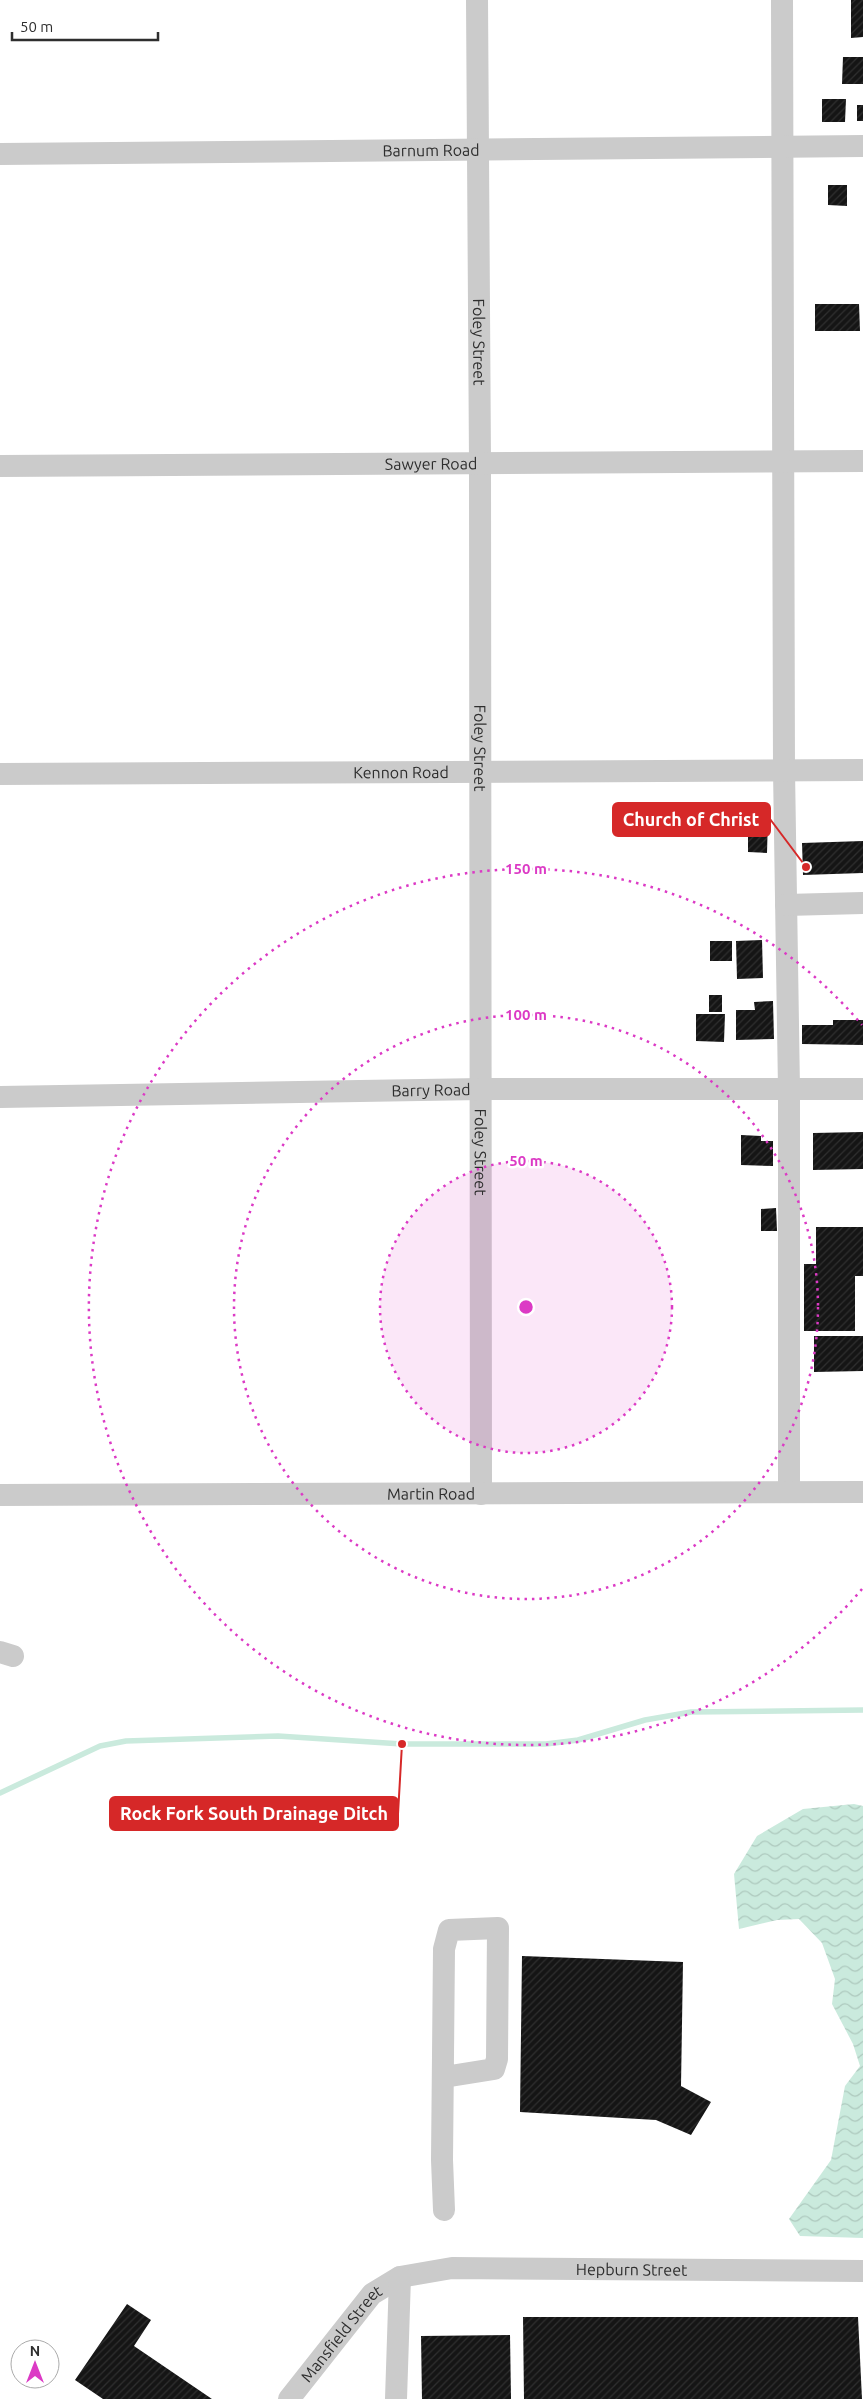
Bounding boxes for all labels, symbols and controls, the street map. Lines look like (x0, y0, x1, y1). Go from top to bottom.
scale bar (12, 10, 159, 42)
text: 50 m (20, 18, 53, 35)
street label: Barnum Road (382, 141, 480, 159)
street label: Foley Street (470, 298, 489, 386)
street label: Sawyer Road (385, 454, 477, 473)
street label: Foley Street (471, 705, 489, 792)
street label: Kennon Road (353, 763, 449, 781)
callout: Church of Christ (613, 803, 770, 836)
text: Church of Christ (623, 809, 760, 829)
text: 150 m (505, 860, 547, 877)
text: 100 m (505, 1006, 547, 1023)
street label: Barry Road (391, 1080, 471, 1099)
street label: Foley Street (472, 1109, 490, 1196)
text: 50 m (509, 1152, 543, 1169)
centre of rings (517, 1298, 535, 1316)
street label: Martin Road (387, 1484, 475, 1503)
callout: Rock Fork South Drainage Ditch (110, 1797, 398, 1830)
text: Rock Fork South Drainage Ditch (120, 1803, 388, 1823)
street label: Hepburn Street (576, 2260, 688, 2279)
street label: Mansfield Street (297, 2281, 386, 2385)
north arrow (10, 2339, 60, 2389)
text: N (30, 2343, 40, 2359)

